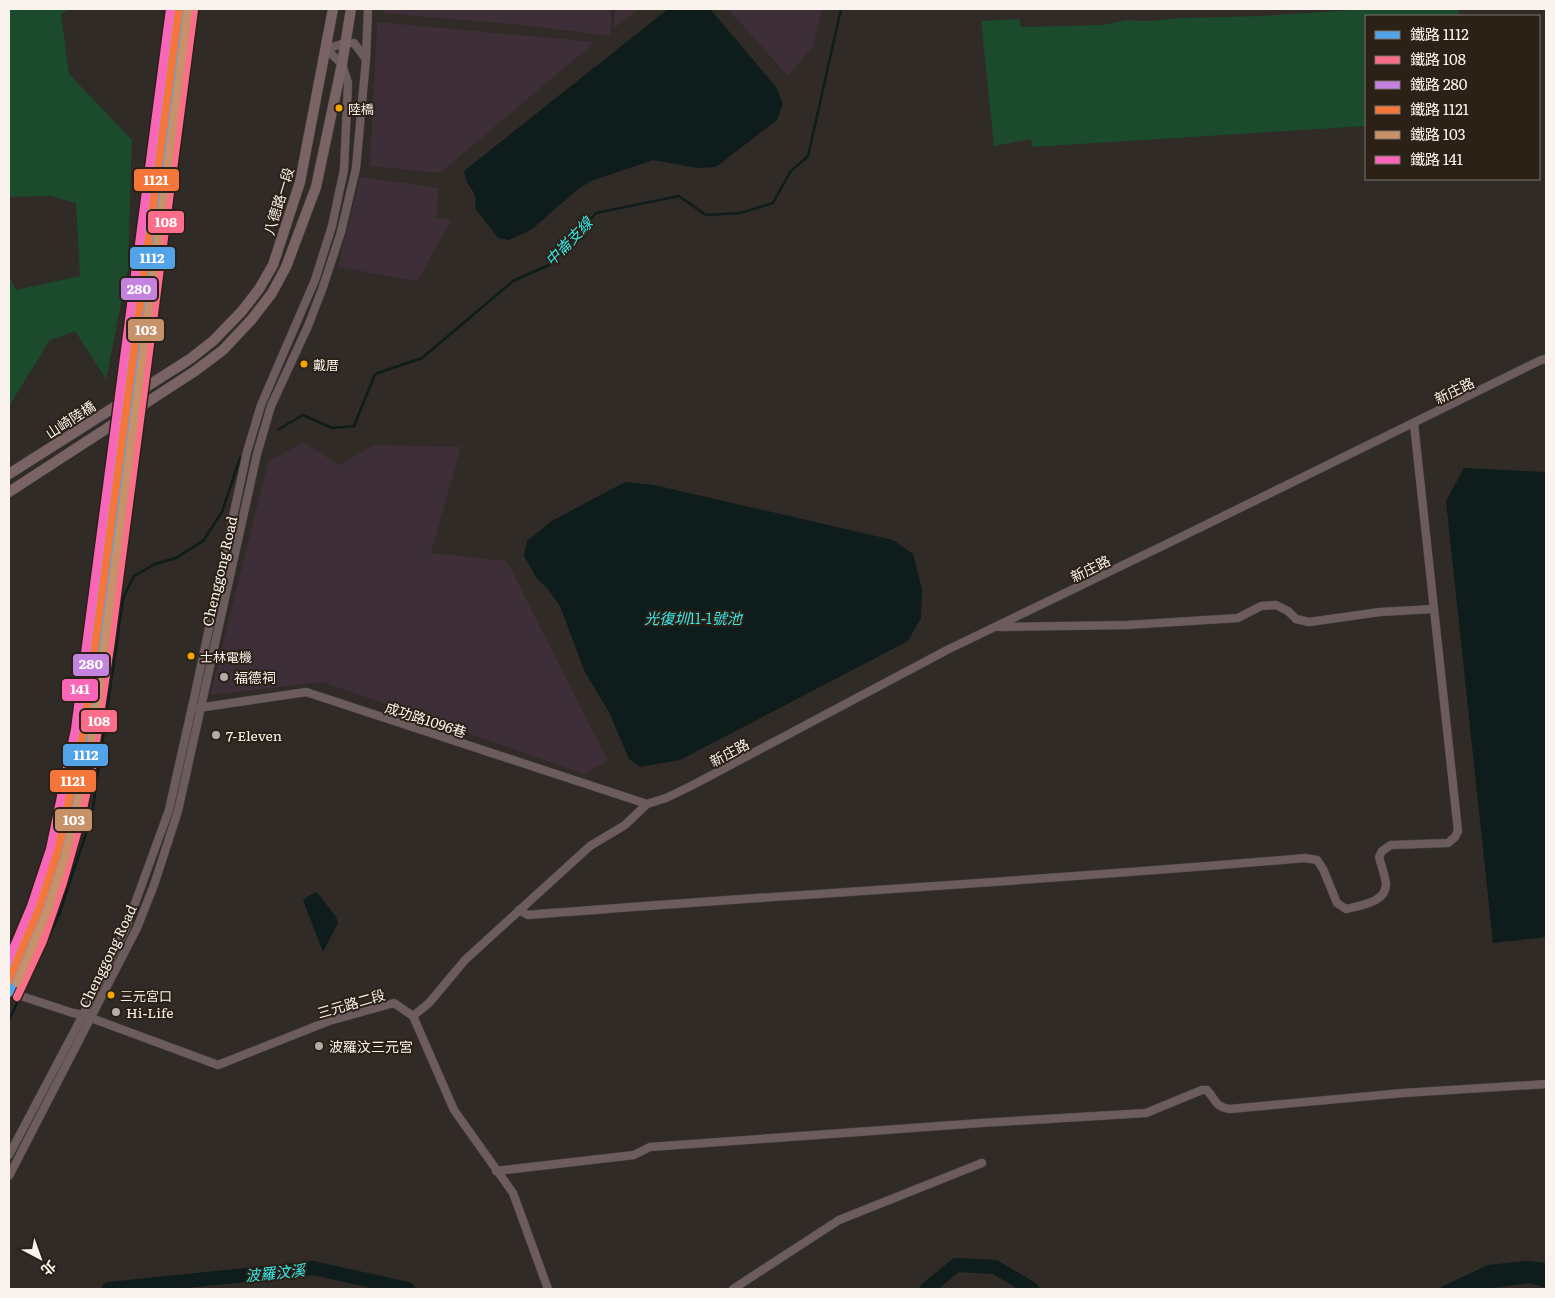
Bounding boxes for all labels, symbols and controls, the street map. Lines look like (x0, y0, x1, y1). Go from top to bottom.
legend (1365, 15, 1540, 180)
text: 鐵路 1112 (1410, 22, 1469, 45)
text: 鐵路 108 (1410, 47, 1466, 70)
text: 鐵路 280 (1410, 72, 1468, 95)
text: 鐵路 1121 (1410, 97, 1469, 120)
place label: 陸橋 (348, 99, 374, 118)
marker: 陸橋 (334, 103, 344, 113)
text: 鐵路 103 (1410, 122, 1466, 145)
text: 鐵路 141 (1410, 147, 1463, 170)
street label: 八德路一段 (258, 165, 298, 237)
line badge: 1121 (133, 168, 180, 192)
text: 1121 (144, 169, 169, 189)
line badge: 108 (147, 210, 185, 234)
water label: 中崙支線 (539, 210, 598, 271)
text: 108 (155, 211, 177, 231)
line badge: 1112 (129, 246, 176, 270)
text: 1112 (140, 247, 165, 267)
line badge: 280 (120, 277, 158, 301)
text: 280 (127, 278, 152, 298)
line badge: 103 (127, 318, 165, 342)
text: 103 (135, 319, 157, 339)
place label: 戴厝 (313, 355, 339, 374)
marker: 戴厝 (299, 359, 309, 369)
street label: 新庄路 (1431, 372, 1477, 408)
street label: 山崎陸橋 (41, 395, 99, 443)
street label: Chenggong Road (197, 514, 241, 628)
street label: 新庄路 (1067, 550, 1113, 586)
water label: 光復圳11-1號池 (644, 606, 744, 629)
place label: 士林電機 (200, 647, 252, 666)
marker: 士林電機 (186, 651, 196, 661)
line badge: 280 (72, 653, 110, 677)
text: 280 (79, 653, 104, 673)
place label: 福德祠 (234, 667, 276, 687)
marker: 福德祠 (218, 671, 230, 683)
line badge: 141 (61, 678, 99, 702)
text: 141 (70, 678, 90, 698)
street label: 成功路1096巷 (383, 696, 469, 742)
line badge: 108 (80, 709, 118, 733)
text: 108 (88, 710, 110, 730)
place label: 7-Eleven (226, 725, 282, 745)
marker: 7-Eleven (210, 729, 222, 741)
street label: 新庄路 (706, 733, 752, 771)
line badge: 1112 (62, 743, 109, 767)
text: 1112 (74, 744, 99, 764)
line badge: 1121 (49, 769, 97, 793)
text: 1121 (61, 770, 86, 790)
line badge: 103 (54, 808, 93, 832)
text: 103 (63, 809, 85, 829)
street label: Chenggong Road (73, 901, 141, 1011)
street label: 三元路二段 (315, 984, 387, 1022)
place label: 三元宮口 (120, 986, 172, 1005)
marker: 三元宮口 (106, 990, 116, 1000)
place label: Hi-Life (126, 1002, 174, 1022)
marker: Hi-Life (110, 1006, 122, 1018)
place label: 波羅汶三元宮 (329, 1036, 413, 1056)
marker: 波羅汶三元宮 (313, 1040, 325, 1052)
north arrow (15, 1233, 65, 1283)
text: 北 (37, 1256, 61, 1281)
water label: 波羅汶溪 (244, 1257, 308, 1287)

